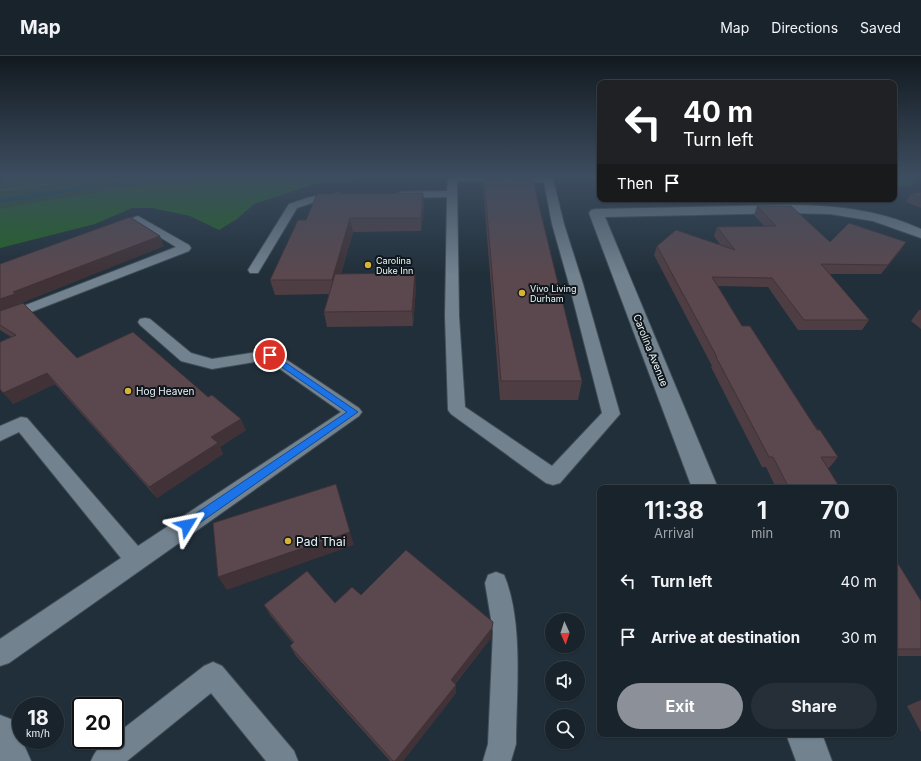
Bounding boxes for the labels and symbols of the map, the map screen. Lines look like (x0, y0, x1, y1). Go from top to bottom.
place label: Carolina Duke Inn (376, 255, 413, 276)
marker: Carolina Duke Inn (363, 260, 373, 270)
place label: Vivo Living Durham (530, 283, 577, 304)
marker: Vivo Living Durham (517, 288, 527, 298)
street label: Carolina Avenue (631, 312, 671, 388)
pin (253, 338, 287, 372)
place label: Hog Heaven (136, 385, 194, 397)
marker: Hog Heaven (123, 386, 133, 396)
position arrow (166, 504, 208, 546)
place label: Pad Thai (296, 534, 346, 549)
marker: Pad Thai (283, 536, 293, 546)
north arrow (545, 613, 585, 653)
speed limit sign: 20 (72, 697, 124, 749)

